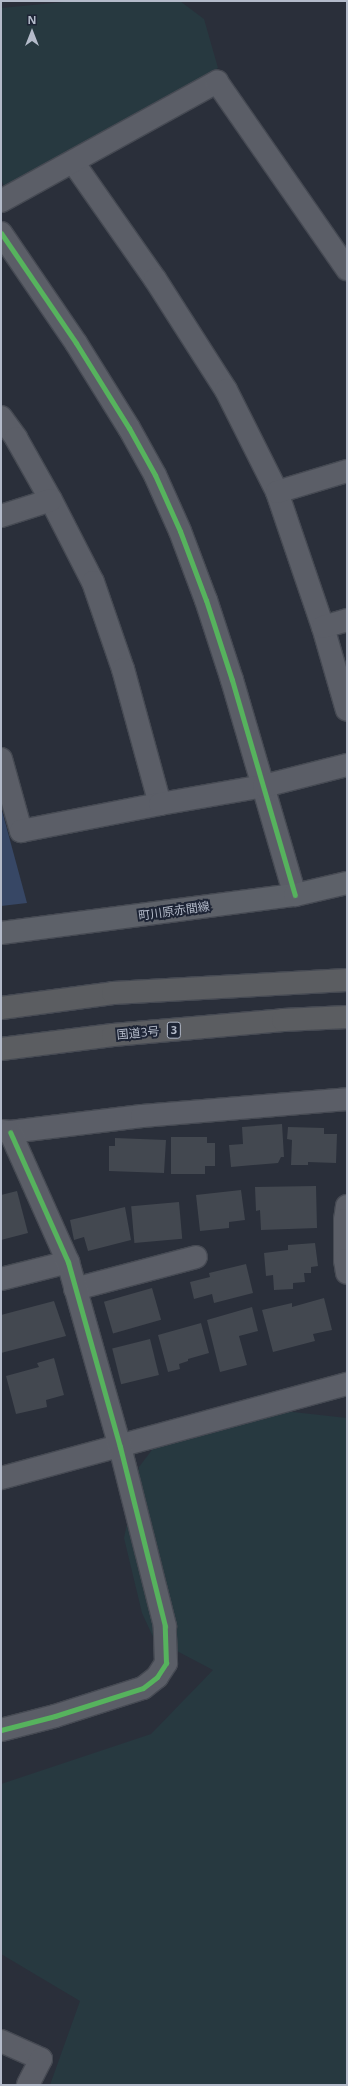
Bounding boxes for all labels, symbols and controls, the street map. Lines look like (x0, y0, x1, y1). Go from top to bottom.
north arrow (12, 12, 52, 52)
text: N (28, 12, 36, 27)
street label: 町川原赤間線 (137, 899, 211, 923)
road number: 3 (166, 1021, 182, 1039)
street label: 国道3号 (116, 1024, 160, 1042)

